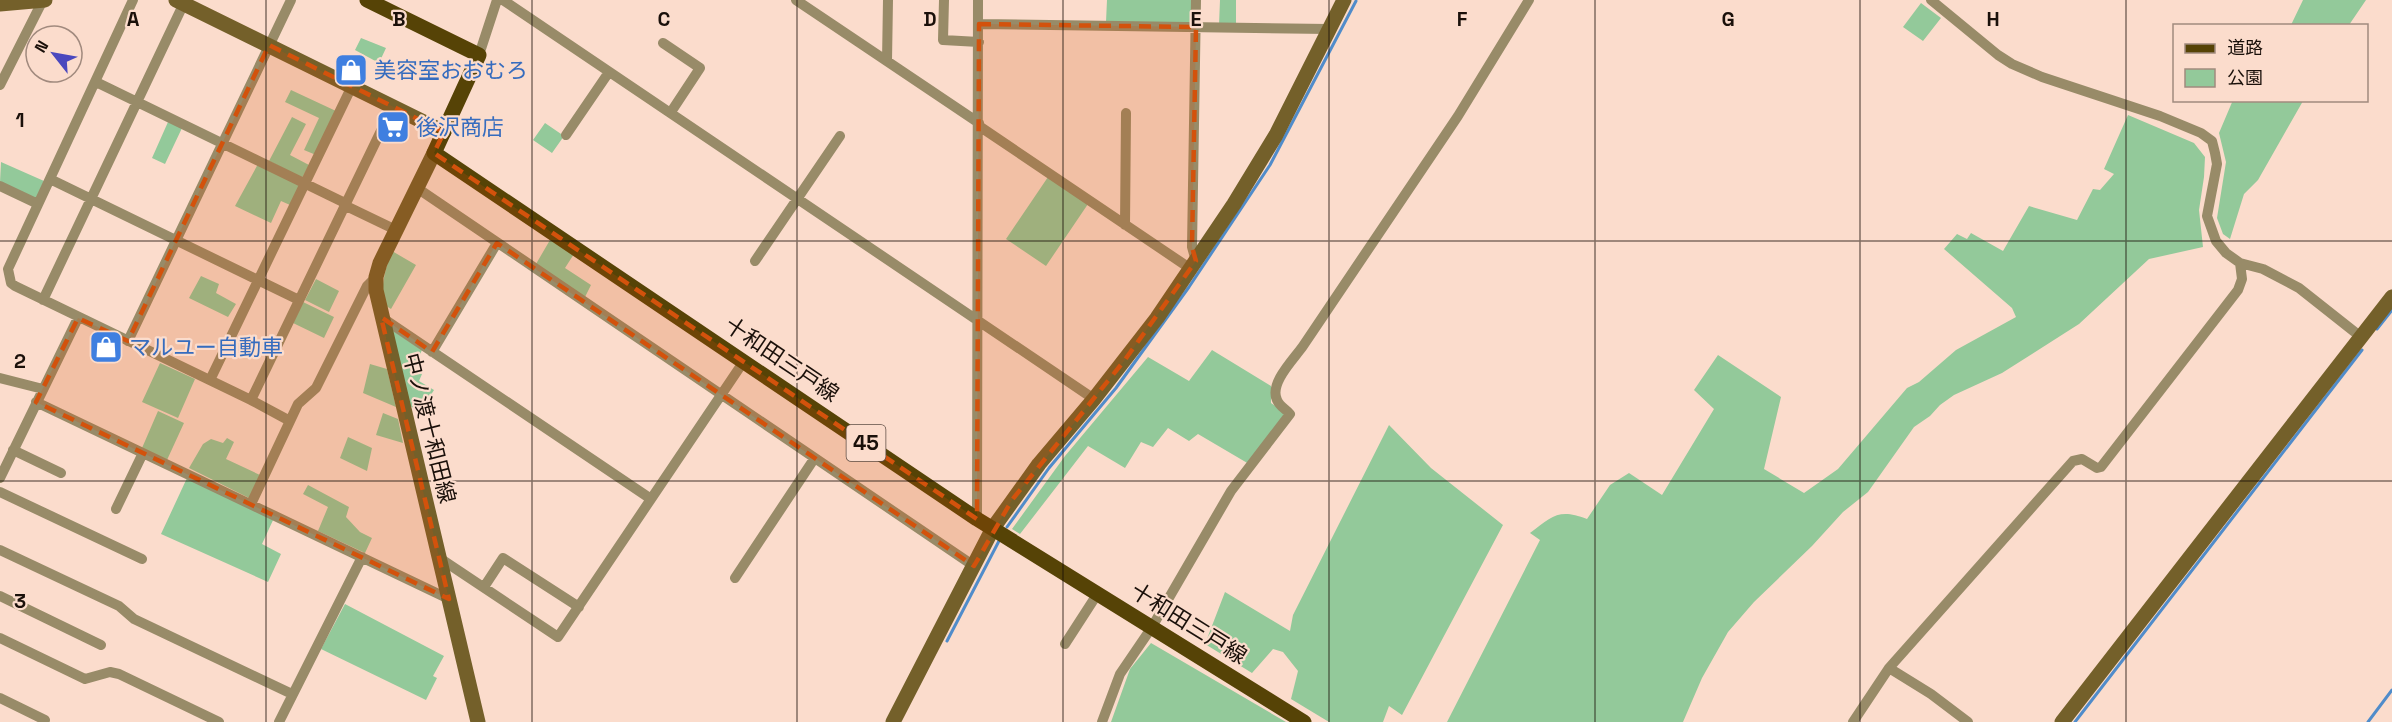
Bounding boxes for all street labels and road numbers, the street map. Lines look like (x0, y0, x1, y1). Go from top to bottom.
street label: 十和田三戸線 (719, 310, 845, 408)
street label: 中ノ渡十和田線 (398, 350, 462, 506)
road number: 45 (846, 425, 886, 461)
street label: 十和田三戸線 (1126, 576, 1252, 670)

